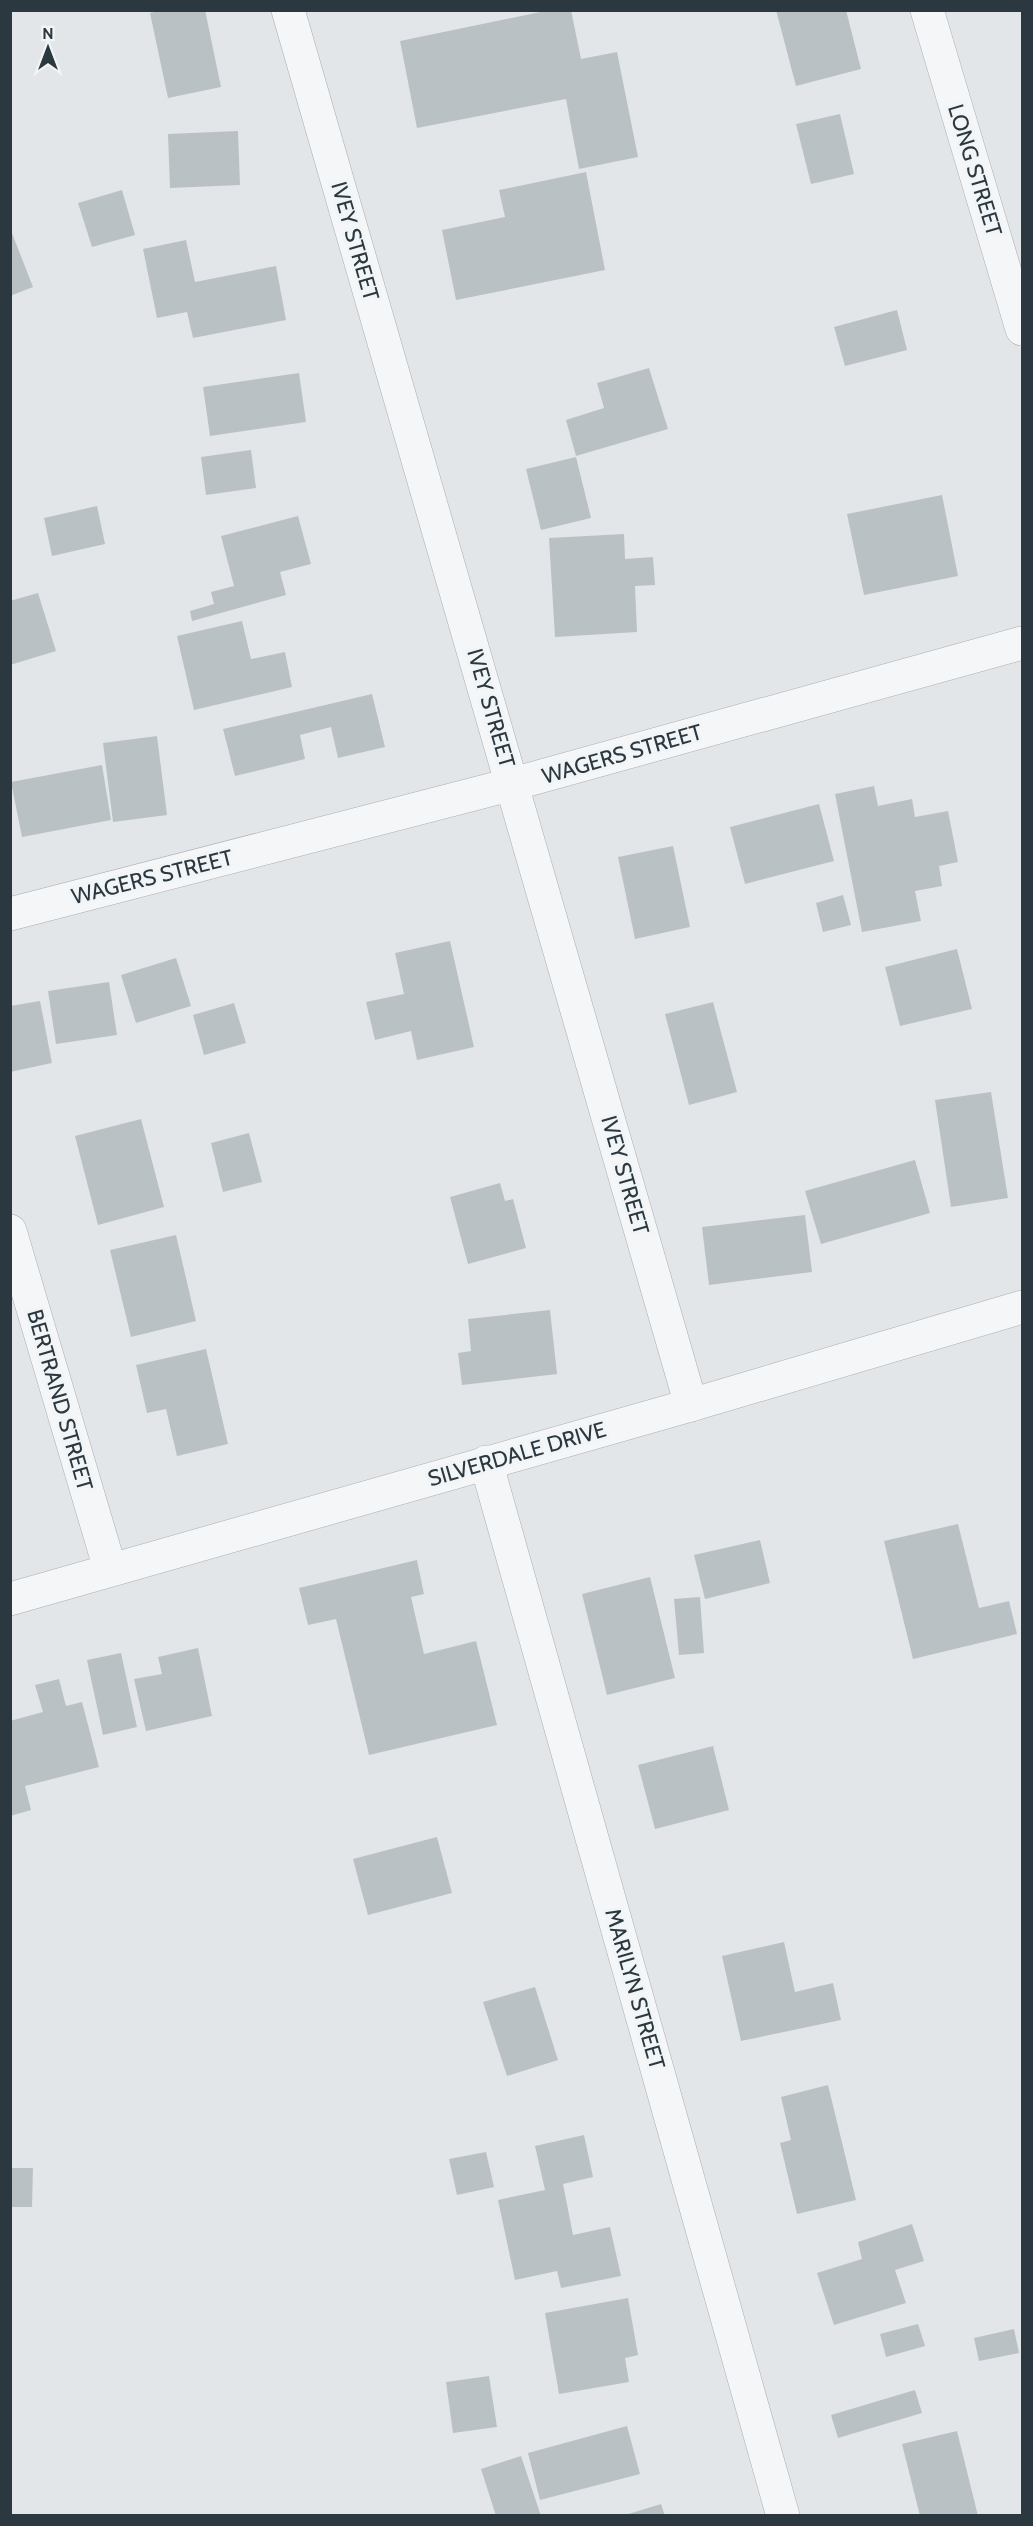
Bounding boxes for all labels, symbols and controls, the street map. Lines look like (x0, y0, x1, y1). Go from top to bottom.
north arrow (18, 18, 78, 78)
text: N (42, 24, 54, 43)
street label: LONG STREET (942, 101, 1008, 240)
street label: IVEY STREET (325, 178, 385, 304)
street label: IVEY STREET (461, 645, 521, 771)
street label: WAGERS STREET (539, 718, 705, 790)
street label: WAGERS STREET (69, 844, 236, 910)
street label: IVEY STREET (595, 1112, 655, 1238)
street label: BERTRAND STREET (21, 1306, 99, 1494)
street label: SILVERDALE DRIVE (425, 1416, 609, 1492)
street label: MARILYN STREET (599, 1905, 671, 2073)

